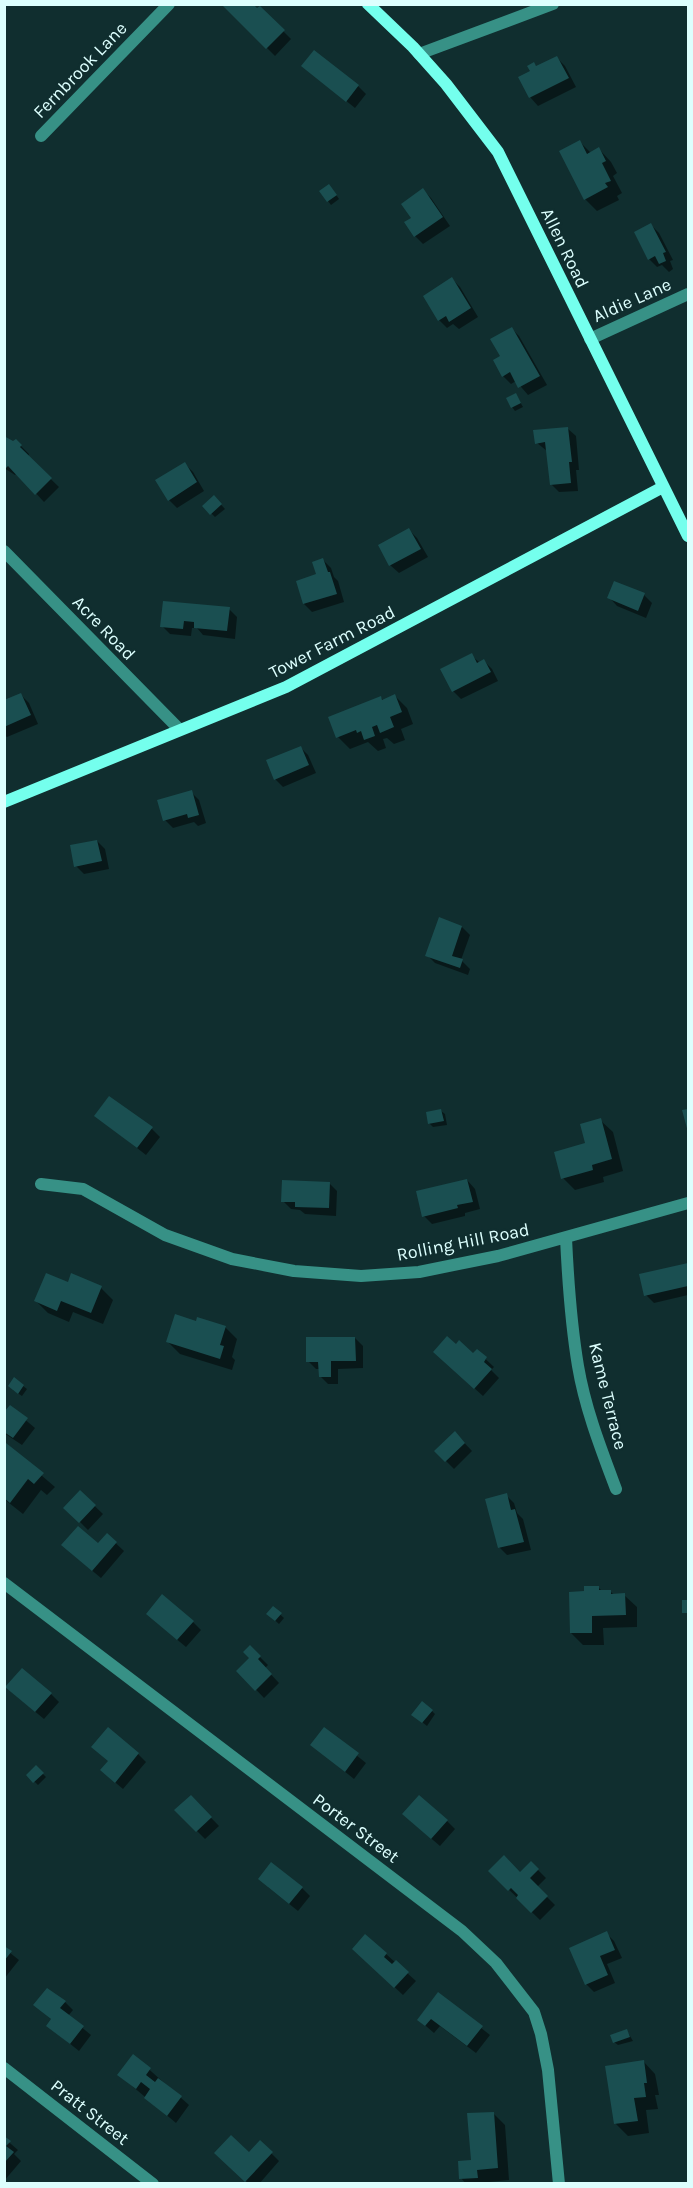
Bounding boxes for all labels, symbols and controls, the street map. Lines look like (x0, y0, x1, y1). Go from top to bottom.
street label: Fernbrook Lane (29, 17, 131, 123)
street label: Allen Road (536, 204, 594, 292)
street label: Aldie Lane (589, 273, 675, 327)
street label: Acre Road (68, 591, 140, 665)
street label: Tower Farm Road (265, 601, 399, 683)
street label: Rolling Hill Road (395, 1218, 531, 1266)
street label: Kame Terrace (584, 1340, 632, 1452)
street label: Porter Street (308, 1788, 404, 1868)
street label: Pratt Street (46, 2075, 134, 2150)

